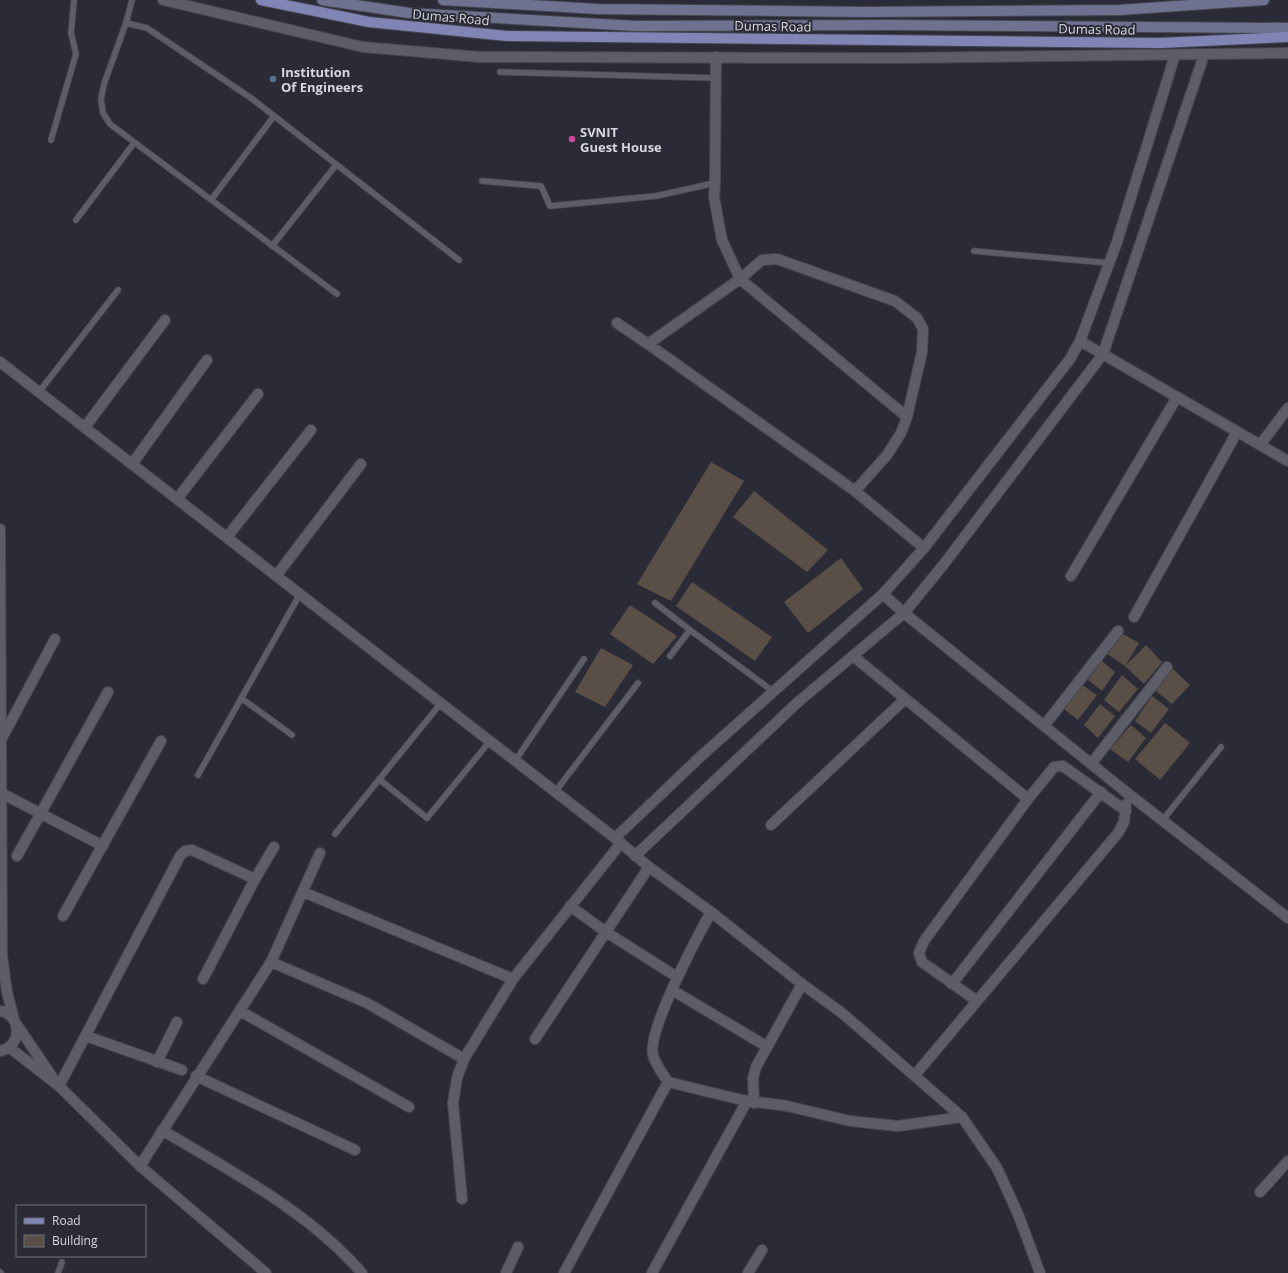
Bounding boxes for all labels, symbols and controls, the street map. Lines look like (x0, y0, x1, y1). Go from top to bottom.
street label: Dumas Road (412, 5, 490, 29)
street label: Dumas Road (734, 16, 812, 36)
street label: Dumas Road (1058, 19, 1136, 39)
place label: Institution Of Engineers (281, 63, 363, 96)
marker: Institution Of Engineers (268, 74, 278, 84)
place label: SVNIT Guest House (580, 123, 662, 156)
marker: SVNIT Guest House (567, 134, 577, 144)
legend (16, 1205, 146, 1257)
text: Road (52, 1212, 81, 1229)
text: Building (52, 1232, 98, 1249)

